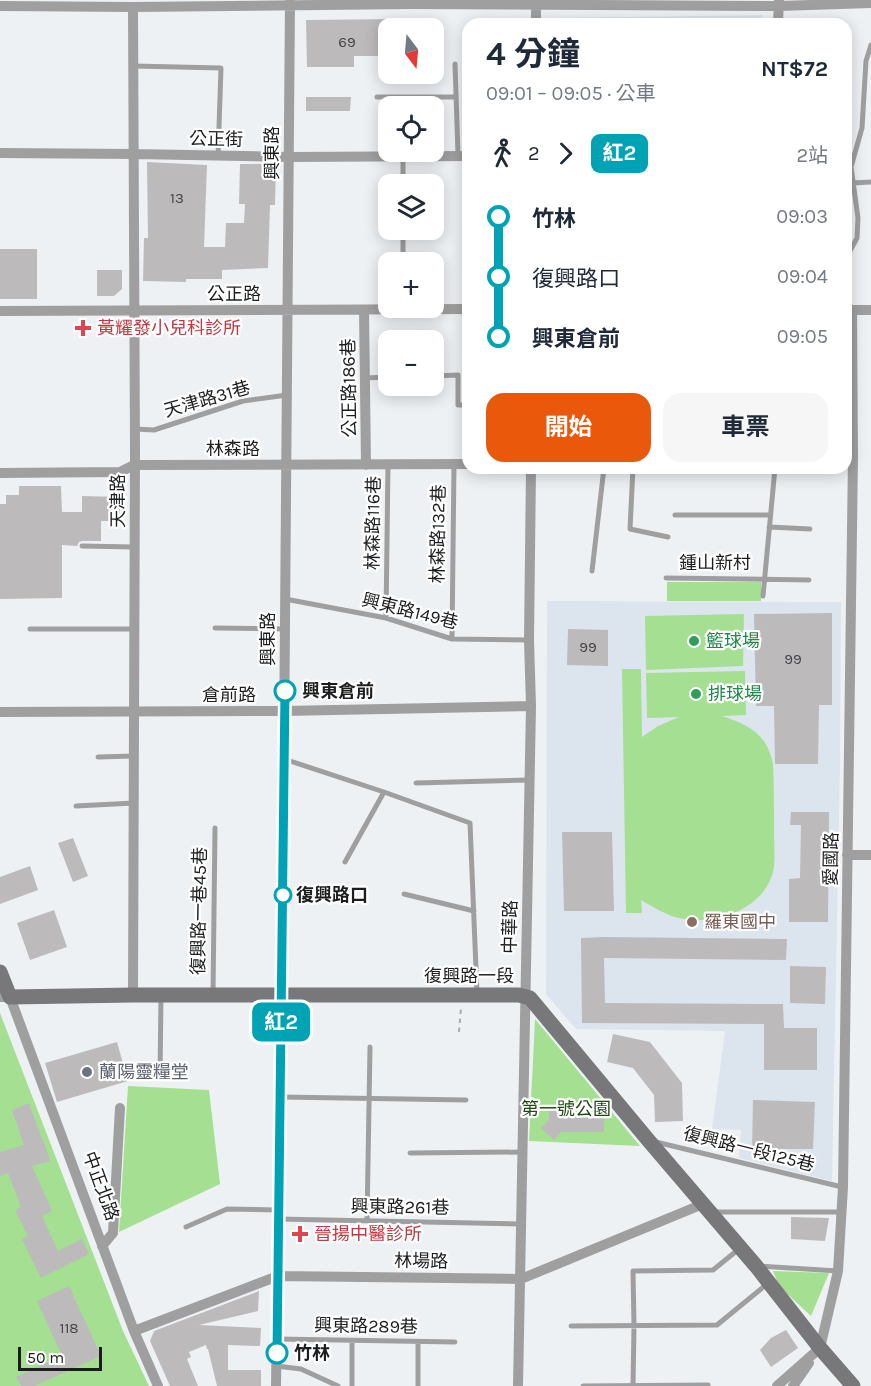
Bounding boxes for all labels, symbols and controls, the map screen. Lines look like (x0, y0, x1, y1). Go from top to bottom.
north arrow (378, 18, 444, 84)
map controls (378, 18, 444, 396)
house number: 69 (338, 33, 356, 51)
text: 4 分鐘 (486, 35, 580, 73)
text: NT$72 (761, 56, 828, 82)
text: 09:01 – 09:05 · 公車 (486, 82, 656, 105)
button: locate (378, 96, 444, 162)
street label: 興東路 (261, 126, 283, 180)
street label: 公正街 (189, 128, 243, 150)
icon: walk (486, 137, 519, 170)
icon: forward (549, 137, 582, 170)
text: 紅2 (603, 141, 636, 165)
text: 2 (528, 142, 540, 165)
text: 2站 (796, 144, 828, 167)
button: layers (378, 174, 444, 240)
house number: 13 (170, 189, 184, 207)
text: 09:03 (776, 205, 828, 228)
text: 竹林 (532, 206, 576, 232)
button: + (378, 252, 444, 318)
text: 09:04 (777, 265, 828, 288)
text: 復興路口 (532, 266, 620, 292)
street label: 公正路 (207, 283, 261, 305)
place label: 黃耀發小兒科診所 (97, 317, 241, 339)
marker: 黃耀發小兒科診所 (74, 319, 92, 337)
text: 09:05 (777, 325, 828, 348)
text: 興東倉前 (532, 326, 620, 352)
button: − (378, 330, 444, 396)
street label: 公正路186巷 (337, 338, 361, 438)
street label: 天津路31巷 (161, 376, 253, 422)
button: 開始 (486, 393, 651, 462)
button: 車票 (663, 393, 828, 462)
street label: 林森路 (206, 438, 260, 460)
street label: 天津路 (107, 474, 129, 528)
street label: 林森路116巷 (361, 476, 385, 570)
street label: 林森路132巷 (426, 484, 450, 584)
street label: 鍾山新村 (679, 552, 751, 574)
street label: 興東路149巷 (360, 588, 460, 634)
street label: 興東路 (257, 612, 279, 666)
place label: 籃球場 (706, 630, 760, 652)
marker: 籃球場 (687, 634, 701, 648)
house number: 99 (579, 638, 597, 656)
house number: 99 (784, 650, 802, 668)
marker: 興東倉前 (274, 680, 296, 702)
place label: 興東倉前 (302, 680, 374, 702)
place label: 排球場 (708, 683, 762, 705)
street label: 倉前路 (202, 684, 256, 706)
marker: 排球場 (689, 687, 703, 701)
street label: 愛國路 (820, 832, 842, 886)
street label: 復興路一巷45巷 (187, 847, 211, 975)
place label: 復興路口 (296, 884, 368, 906)
marker: 復興路口 (274, 886, 292, 904)
street label: 中華路 (499, 900, 521, 954)
place label: 羅東國中 (704, 911, 776, 933)
marker: 羅東國中 (685, 915, 699, 929)
street label: 復興路一段 (424, 965, 514, 987)
line badge: 紅2 (254, 1002, 308, 1042)
text: 紅2 (264, 1010, 298, 1034)
place label: 蘭陽靈糧堂 (99, 1061, 189, 1083)
marker: 蘭陽靈糧堂 (80, 1065, 94, 1079)
park label: 第一號公園 (521, 1098, 611, 1120)
street label: 復興路一段125巷 (681, 1122, 817, 1176)
street label: 中正北路 (78, 1148, 124, 1224)
street label: 興東路261巷 (350, 1195, 450, 1219)
place label: 晉揚中醫診所 (314, 1223, 422, 1245)
marker: 晉揚中醫診所 (291, 1225, 309, 1243)
street label: 林場路 (394, 1250, 448, 1272)
street label: 興東路289巷 (314, 1314, 418, 1338)
house number: 118 (59, 1319, 79, 1337)
marker: 竹林 (266, 1342, 288, 1364)
place label: 竹林 (294, 1342, 330, 1364)
scale bar (18, 1344, 102, 1372)
text: 50 m (27, 1348, 64, 1367)

